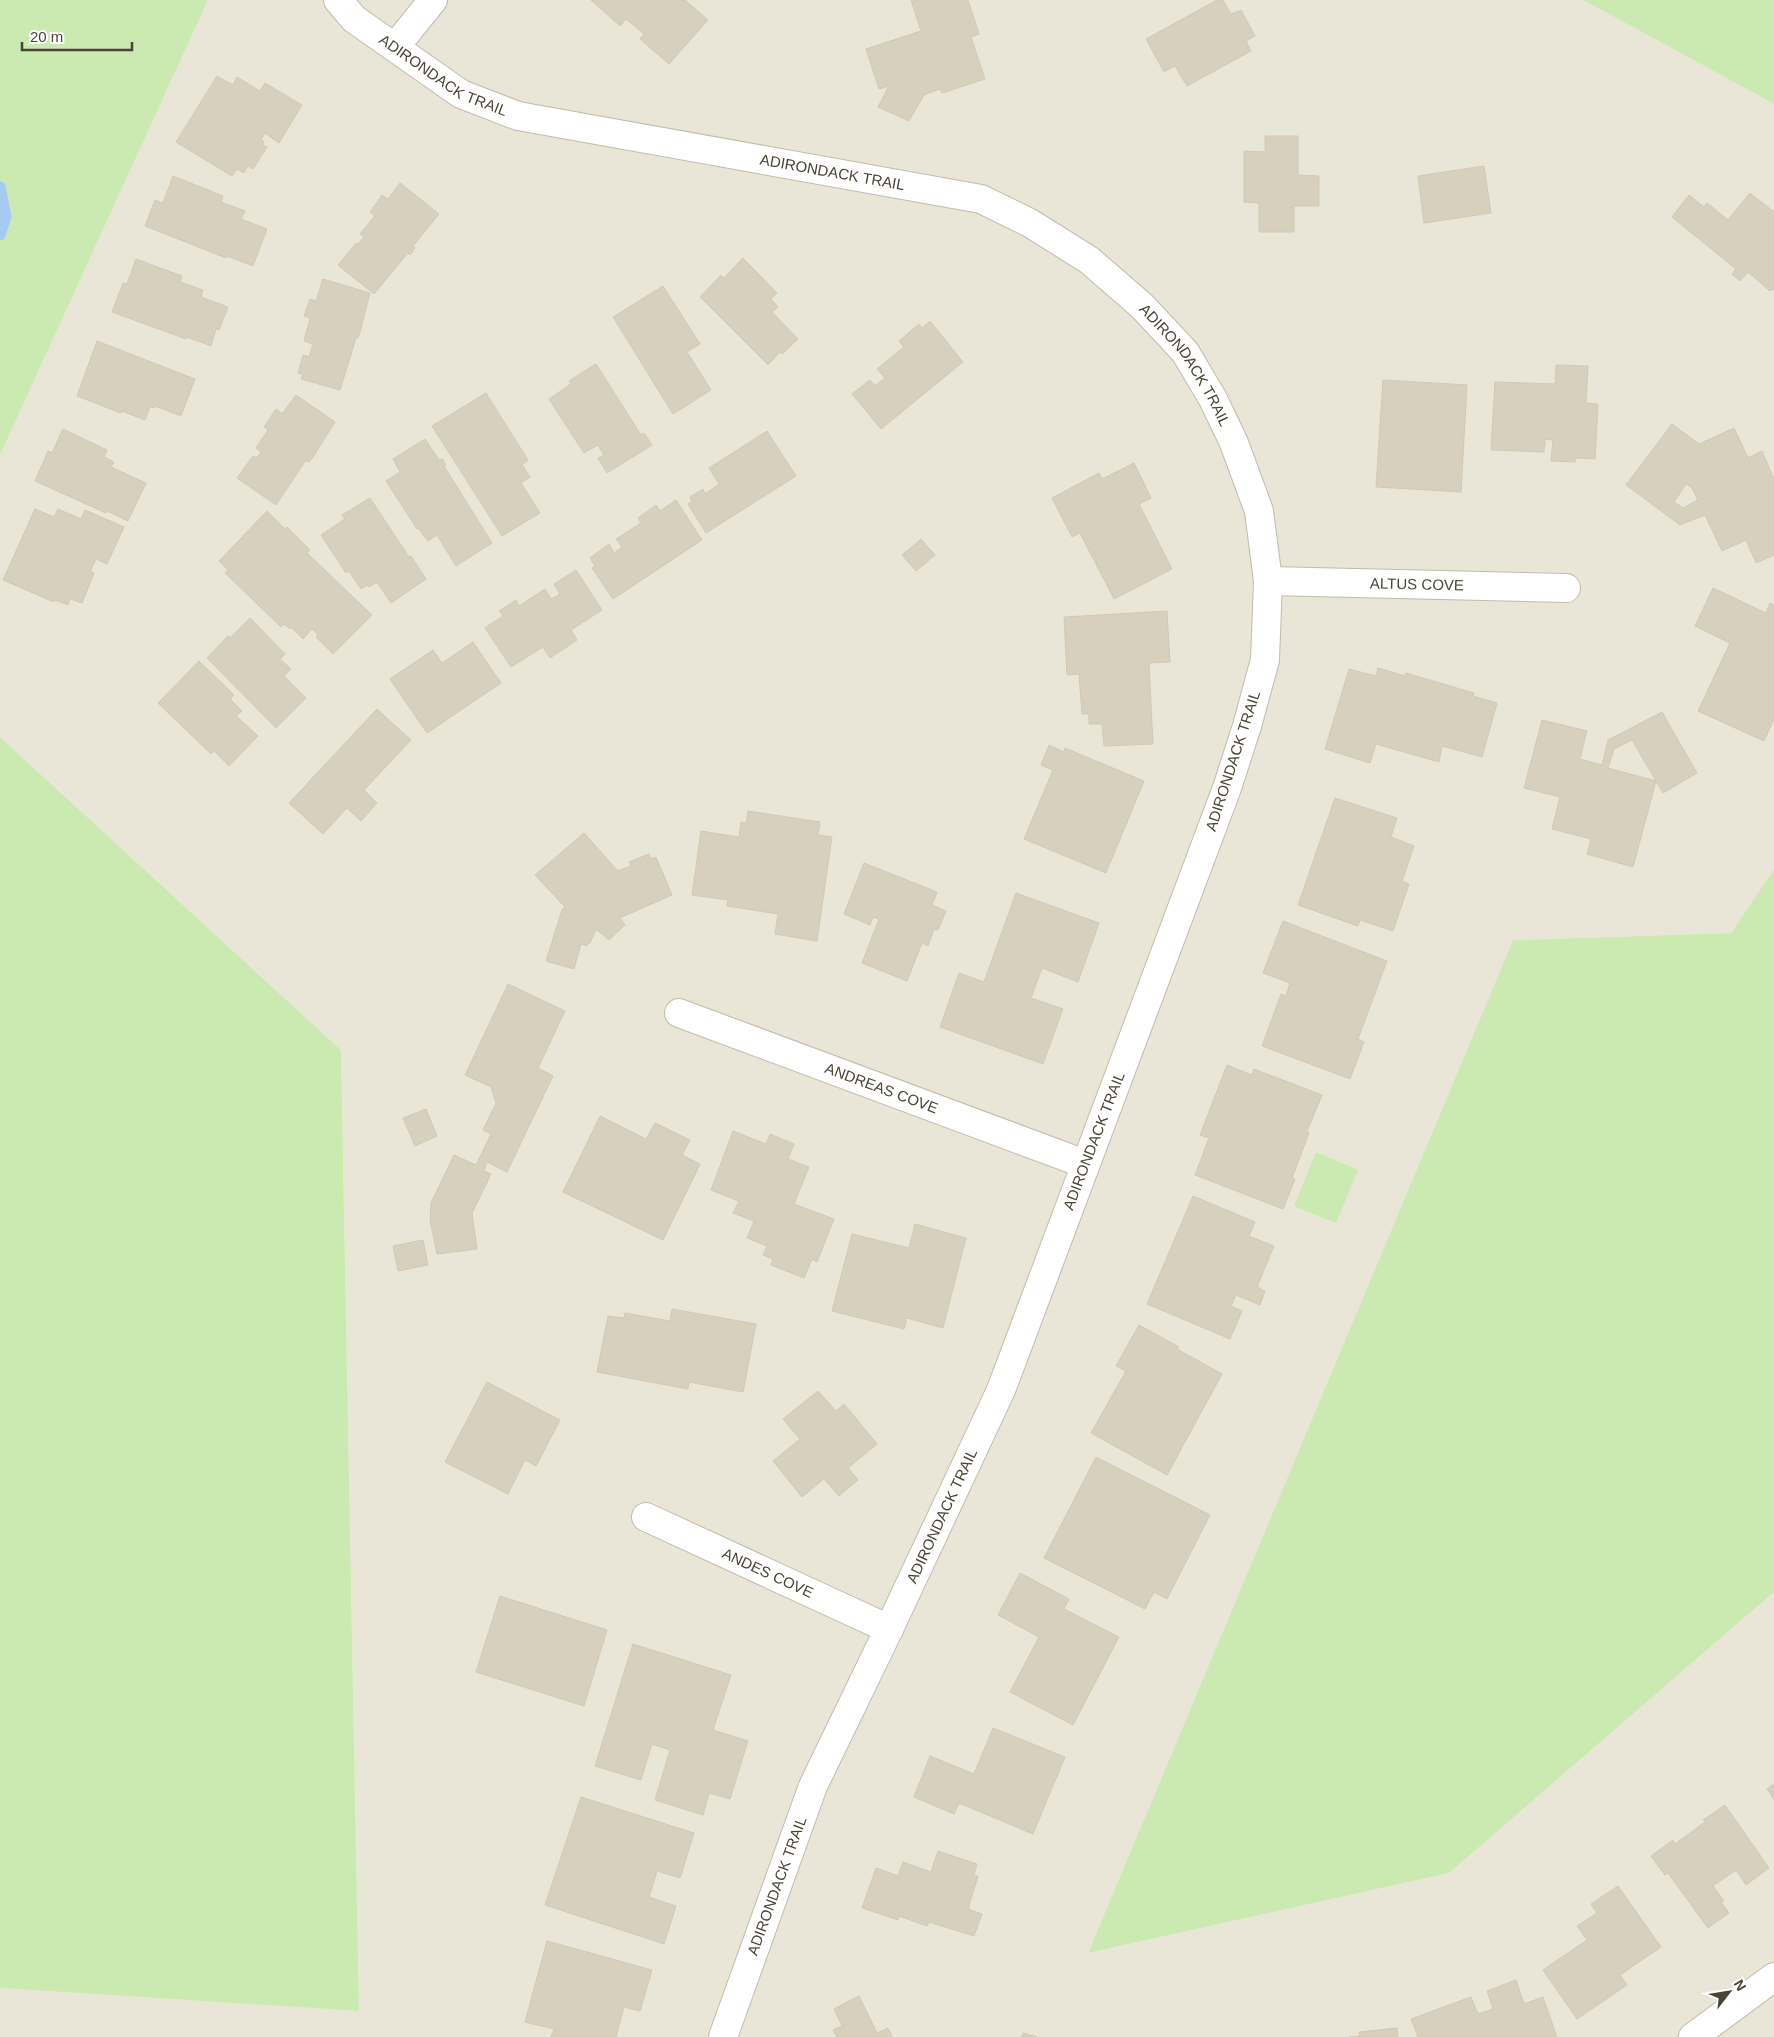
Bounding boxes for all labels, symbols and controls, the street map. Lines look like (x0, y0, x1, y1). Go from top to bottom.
scale bar (22, 20, 132, 52)
text: 20 m (30, 28, 63, 45)
street label: ADIRONDACK TRAIL (376, 31, 510, 119)
street label: ADIRONDACK TRAIL (759, 151, 906, 193)
street label: ADIRONDACK TRAIL (1136, 300, 1234, 429)
street label: ALTUS COVE (1370, 574, 1464, 594)
street label: ADIRONDACK TRAIL (1202, 689, 1263, 833)
street label: ANDREAS COVE (823, 1059, 941, 1117)
street label: ADIRONDACK TRAIL (1059, 1069, 1128, 1212)
street label: ADIRONDACK TRAIL (903, 1446, 980, 1586)
street label: ANDES COVE (720, 1544, 816, 1601)
street label: ADIRONDACK TRAIL (744, 1814, 810, 1958)
north arrow (1704, 1967, 1754, 2017)
text: N (1731, 1977, 1750, 1994)

